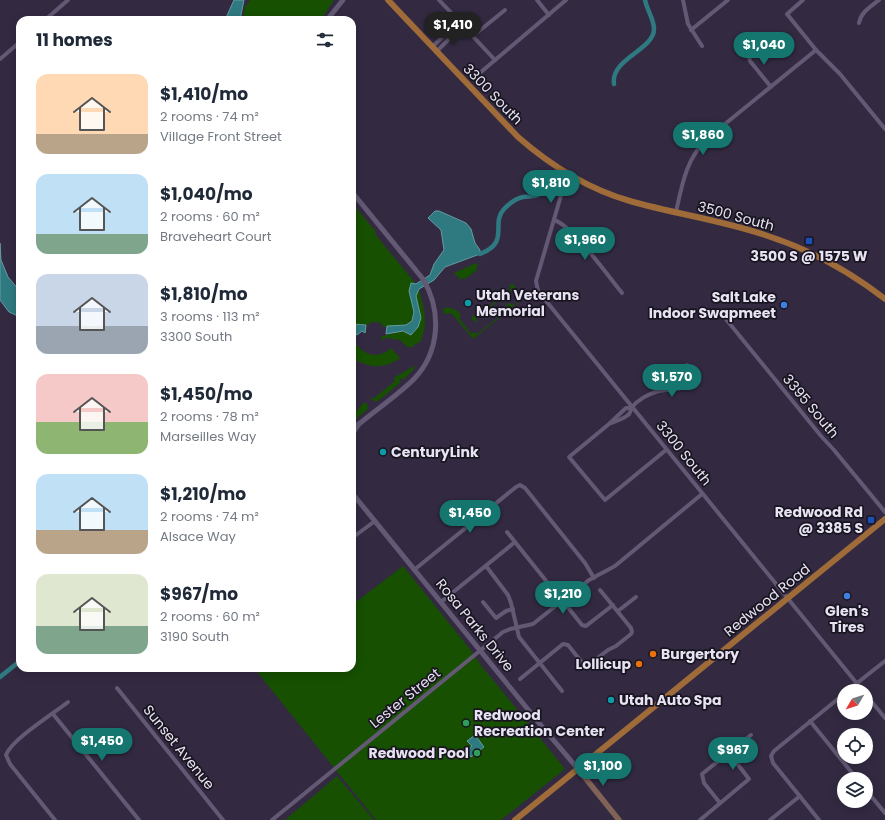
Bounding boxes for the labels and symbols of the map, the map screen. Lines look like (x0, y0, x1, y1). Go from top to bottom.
pin: $1,410 (420, 12, 486, 46)
pin: $1,040 (731, 32, 797, 66)
street label: 3300 South (459, 59, 527, 129)
pin: $1,860 (670, 122, 736, 156)
pin: $1,810 (518, 170, 584, 204)
street label: 3500 South (695, 196, 777, 236)
pin: $1,960 (552, 227, 618, 261)
marker: 3500 S @ 1575 W (804, 236, 814, 246)
place label: 3500 S @ 1575 W (750, 246, 868, 266)
place label: Utah Veterans Memorial (476, 285, 580, 321)
place label: Salt Lake Indoor Swapmeet (649, 287, 776, 323)
marker: Utah Veterans Memorial (463, 298, 473, 308)
marker: Salt Lake Indoor Swapmeet (779, 300, 789, 310)
pin: $1,570 (639, 364, 705, 398)
street label: 3395 South (778, 370, 844, 442)
street label: 3300 South (652, 416, 716, 490)
place label: CenturyLink (391, 442, 479, 462)
marker: CenturyLink (378, 447, 388, 457)
pin: $1,450 (437, 500, 503, 534)
place label: Redwood Rd @ 3385 S (775, 502, 863, 538)
marker: Redwood Rd @ 3385 S (866, 515, 876, 525)
street label: Redwood Road (720, 559, 814, 641)
street label: Rosa Parks Drive (431, 574, 519, 676)
pin: $1,210 (530, 581, 596, 615)
marker: Glen's Tires (842, 591, 852, 601)
place label: Glen's Tires (825, 601, 869, 637)
place label: Burgertory (661, 644, 739, 664)
marker: Burgertory (648, 649, 658, 659)
place label: Lollicup (576, 654, 631, 674)
marker: Lollicup (634, 659, 644, 669)
street label: Lester Street (365, 663, 445, 733)
north arrow (837, 684, 873, 720)
place label: Utah Auto Spa (619, 690, 721, 710)
marker: Utah Auto Spa (606, 695, 616, 705)
street label: Sunset Avenue (139, 700, 220, 794)
place label: Redwood Recreation Center (474, 705, 605, 741)
marker: Redwood Recreation Center (461, 718, 471, 728)
pin: $1,450 (69, 728, 135, 762)
pin: $967 (709, 737, 757, 771)
place label: Redwood Pool (369, 743, 469, 763)
marker: Redwood Pool (472, 748, 482, 758)
pin: $1,100 (570, 753, 636, 787)

